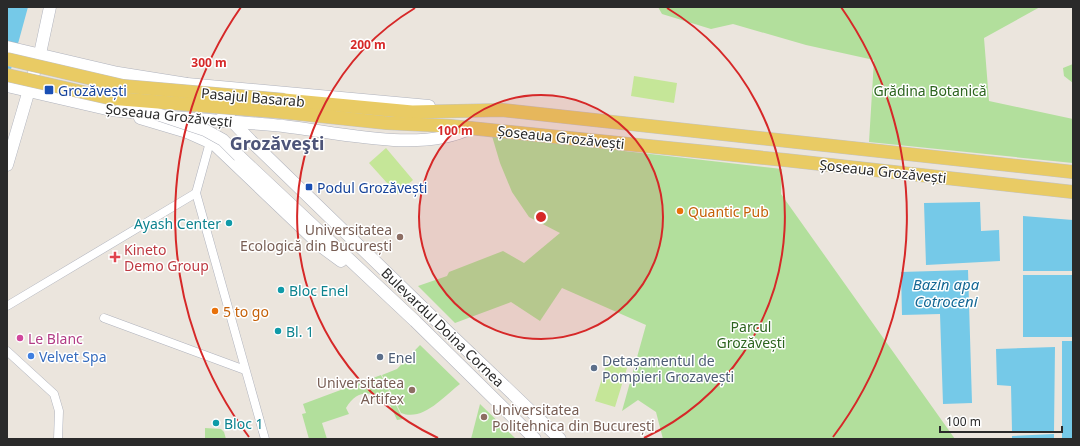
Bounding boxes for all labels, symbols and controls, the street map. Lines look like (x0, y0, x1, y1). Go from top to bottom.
text: 200 m (350, 36, 386, 53)
text: 300 m (191, 54, 227, 71)
place label: Grozăvești (58, 81, 127, 100)
park label: Grădina Botanică (873, 81, 987, 100)
street label: Pasajul Basarab (200, 83, 306, 111)
marker: Grozăvești (43, 84, 55, 96)
street label: Șoseaua Grozăvești (105, 99, 233, 131)
street label: Șoseaua Grozăvești (497, 121, 625, 153)
text: 100 m (437, 122, 473, 139)
district label: Grozăveşti (230, 131, 324, 155)
street label: Șoseaua Grozăvești (819, 155, 947, 187)
place label: Podul Grozăvești (317, 178, 427, 197)
marker: Podul Grozăvești (304, 182, 314, 192)
place label: Quantic Pub (688, 202, 769, 221)
marker: Quantic Pub (675, 206, 685, 216)
centre of rings (534, 210, 548, 224)
place label: Ayash Center (134, 214, 221, 233)
marker: Ayash Center (224, 218, 234, 228)
place label: Universitatea Ecologică din București (240, 220, 392, 255)
marker: Universitatea Ecologică din București (395, 232, 405, 242)
place label: Kineto Demo Group (124, 240, 209, 275)
marker: Kineto Demo Group (109, 251, 121, 263)
street label: Bulevardul Doina Cornea (377, 263, 509, 391)
water label: Bazin apa Cotroceni (913, 274, 980, 311)
place label: Bloc Enel (289, 281, 349, 300)
marker: Bloc Enel (276, 285, 286, 295)
place label: 5 to go (223, 302, 269, 321)
marker: 5 to go (210, 306, 220, 316)
park label: Parcul Grozăvești (717, 317, 785, 352)
place label: Bl. 1 (286, 322, 314, 341)
marker: Bl. 1 (273, 326, 283, 336)
place label: Le Blanc (28, 329, 83, 348)
marker: Le Blanc (15, 333, 25, 343)
place label: Velvet Spa (39, 347, 106, 366)
place label: Enel (388, 348, 416, 367)
marker: Velvet Spa (26, 351, 36, 361)
place label: Detașamentul de Pompieri Grozavești (602, 351, 734, 386)
marker: Enel (375, 352, 385, 362)
marker: Detașamentul de Pompieri Grozavești (589, 363, 599, 373)
place label: Universitatea Artifex (317, 373, 405, 408)
marker: Universitatea Artifex (407, 385, 417, 395)
place label: Universitatea Politehnica din București (492, 400, 655, 435)
scale bar (940, 408, 1062, 434)
marker: Universitatea Politehnica din București (479, 412, 489, 422)
text: 100 m (946, 413, 981, 430)
place label: Bloc 1 (224, 414, 264, 433)
marker: Bloc 1 (211, 418, 221, 428)

